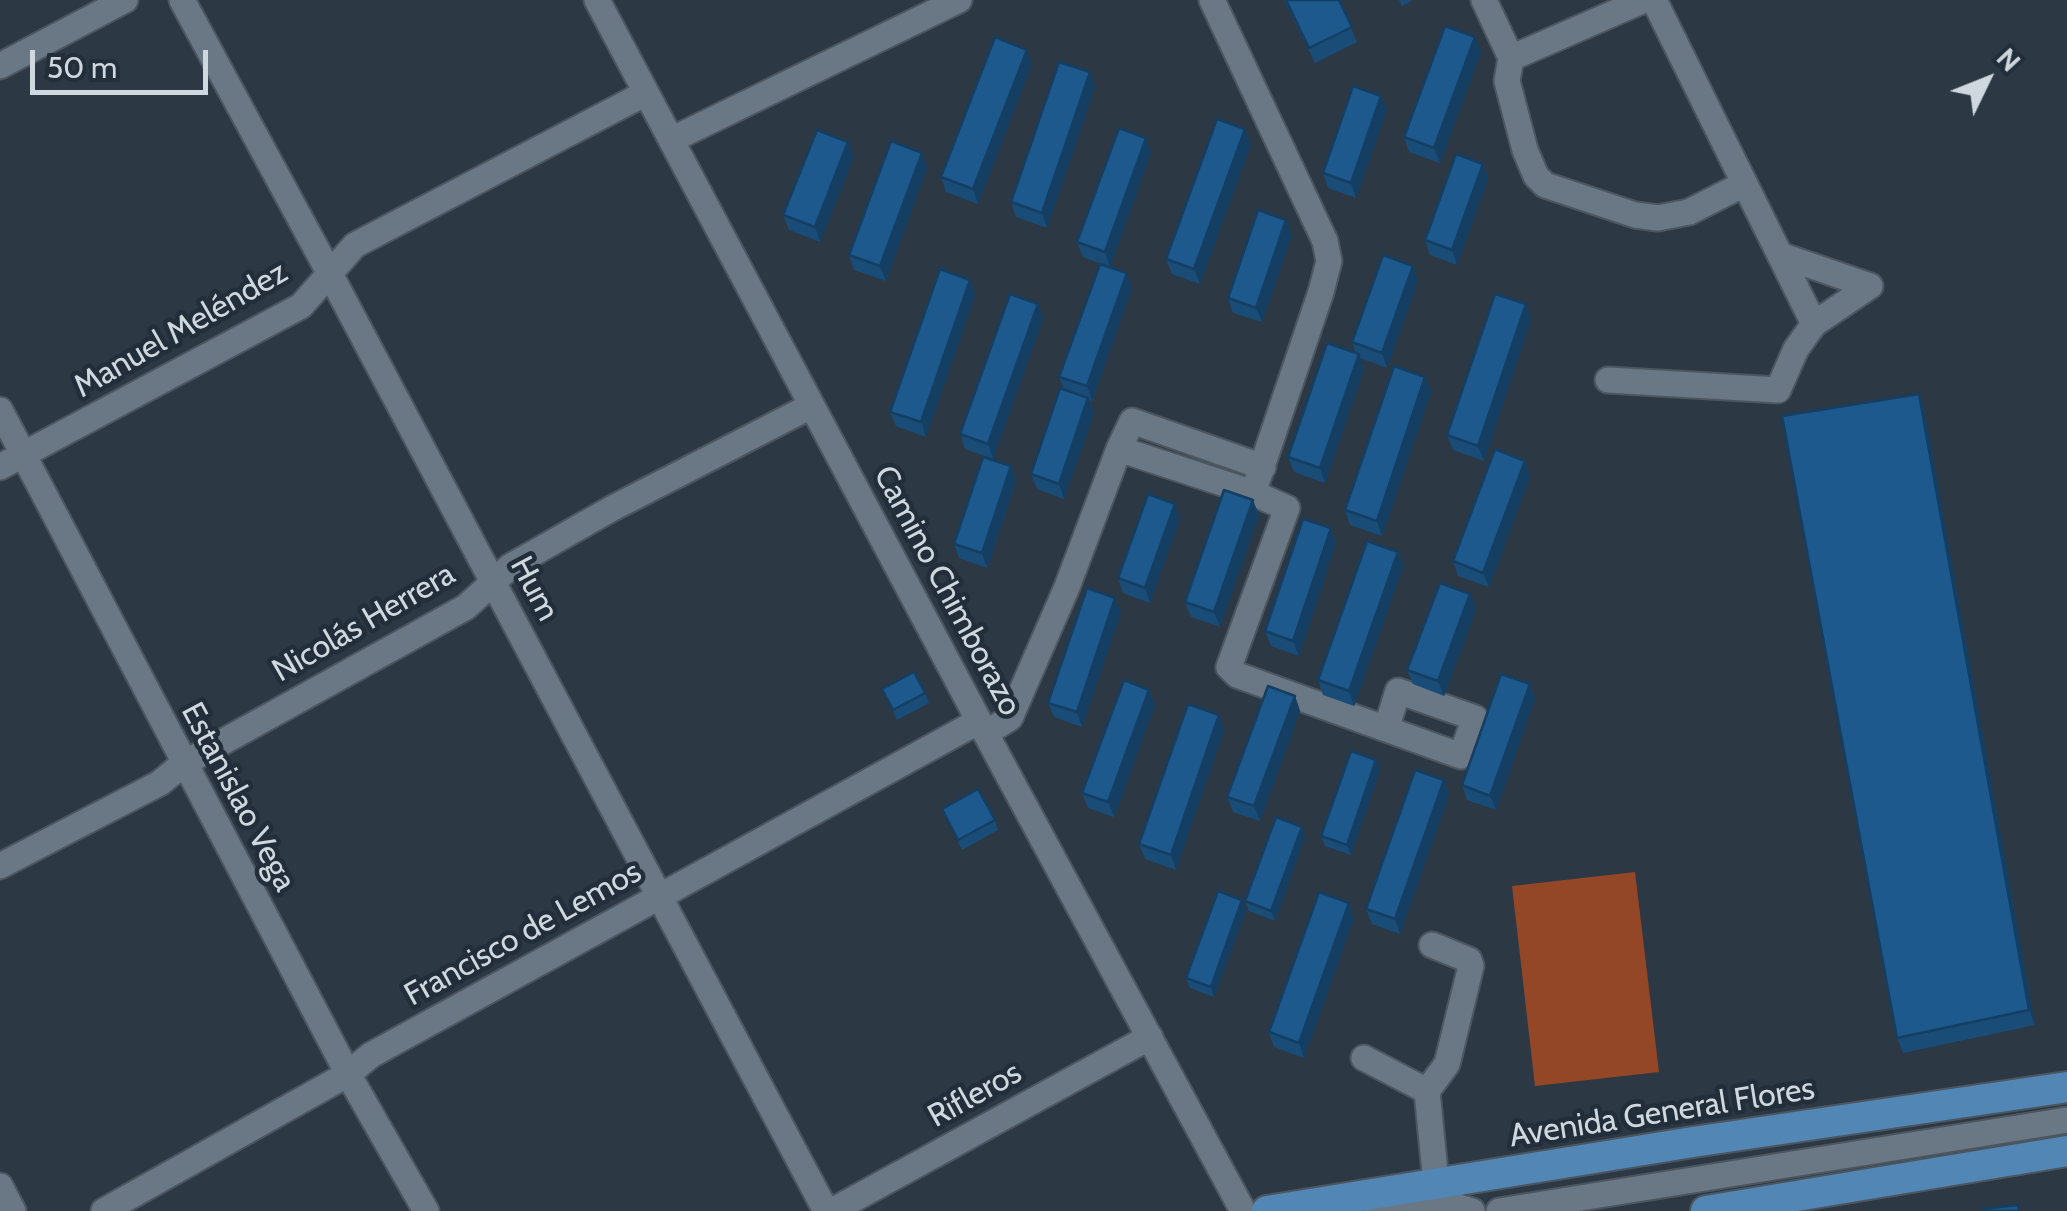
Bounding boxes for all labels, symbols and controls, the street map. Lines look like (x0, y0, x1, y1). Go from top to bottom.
scale bar (35, 30, 212, 92)
north arrow (1937, 30, 2037, 130)
text: N (1990, 41, 2028, 78)
text: 50 m (47, 49, 117, 86)
street label: Manuel Meléndez (68, 253, 294, 407)
street label: Camino Chimborazo (865, 460, 1029, 722)
street label: Hum (501, 550, 567, 628)
street label: Nicolás Herrera (266, 555, 462, 691)
street label: Estanislao Vega (172, 696, 304, 898)
street label: Francisco de Lemos (398, 853, 648, 1015)
street label: Rifleros (922, 1054, 1028, 1136)
street label: Avenida General Flores (1507, 1070, 1817, 1156)

